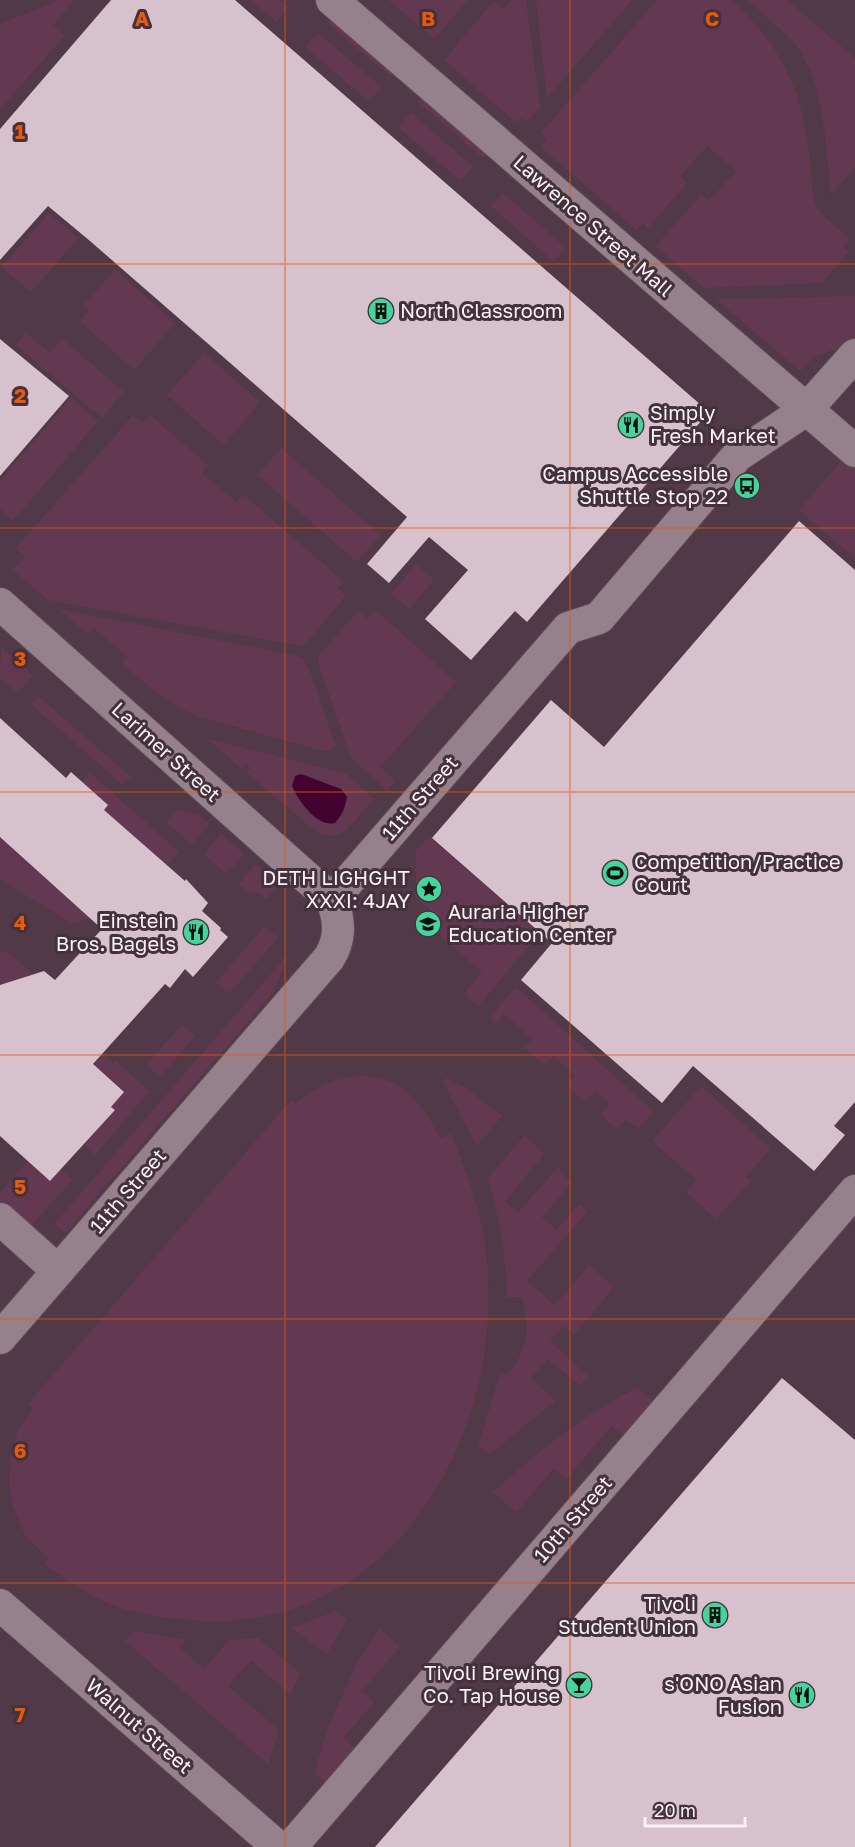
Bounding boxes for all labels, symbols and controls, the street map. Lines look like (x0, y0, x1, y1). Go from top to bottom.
text: A (135, 6, 149, 30)
text: B (421, 6, 435, 30)
text: C (705, 6, 719, 30)
text: 1 (15, 119, 25, 143)
street label: Lawrence Street Mall (509, 149, 678, 301)
building icon: North Classroom (366, 296, 396, 326)
place label: North Classroom (400, 298, 563, 322)
text: 2 (14, 383, 26, 407)
place label: Simply Fresh Market (650, 400, 776, 447)
restaurant icon: Simply Fresh Market (616, 410, 646, 440)
place label: Campus Accessible Shuttle Stop 22 (542, 461, 728, 508)
bus stop icon: Campus Accessible Shuttle Stop 22 (732, 471, 762, 501)
text: 3 (14, 646, 26, 670)
street label: Larimer Street (108, 696, 226, 806)
street label: 11th Street (376, 750, 462, 844)
place label: Competition/Practice Court (634, 849, 841, 896)
sports icon: Competition/Practice Court (600, 858, 630, 888)
place label: DETH LIGHGHT XXXI: 4JAY (262, 865, 410, 912)
place icon: DETH LIGHGHT XXXI: 4JAY (414, 874, 444, 904)
place label: Auraria Higher Education Center (448, 899, 614, 946)
place label: Einstein Bros. Bagels (56, 908, 176, 955)
school or university icon: Auraria Higher Education Center (413, 909, 443, 939)
text: 4 (14, 910, 26, 934)
restaurant icon: Einstein Bros. Bagels (181, 917, 211, 947)
street label: 11th Street (84, 1143, 170, 1237)
text: 5 (14, 1174, 26, 1198)
text: 6 (14, 1438, 26, 1462)
street label: 10th Street (528, 1470, 616, 1566)
place label: Tivoli Student Union (558, 1591, 696, 1638)
building icon: Tivoli Student Union (700, 1600, 730, 1630)
place label: Tivoli Brewing Co. Tap House (423, 1660, 560, 1707)
bar icon: Tivoli Brewing Co. Tap House (564, 1670, 594, 1700)
place label: s'ONO Asian Fusion (664, 1671, 782, 1718)
street label: Walnut Street (82, 1673, 198, 1778)
restaurant icon: s'ONO Asian Fusion (787, 1680, 817, 1710)
text: 7 (15, 1702, 26, 1726)
scale bar (645, 1790, 746, 1828)
text: 20 m (654, 1799, 696, 1821)

